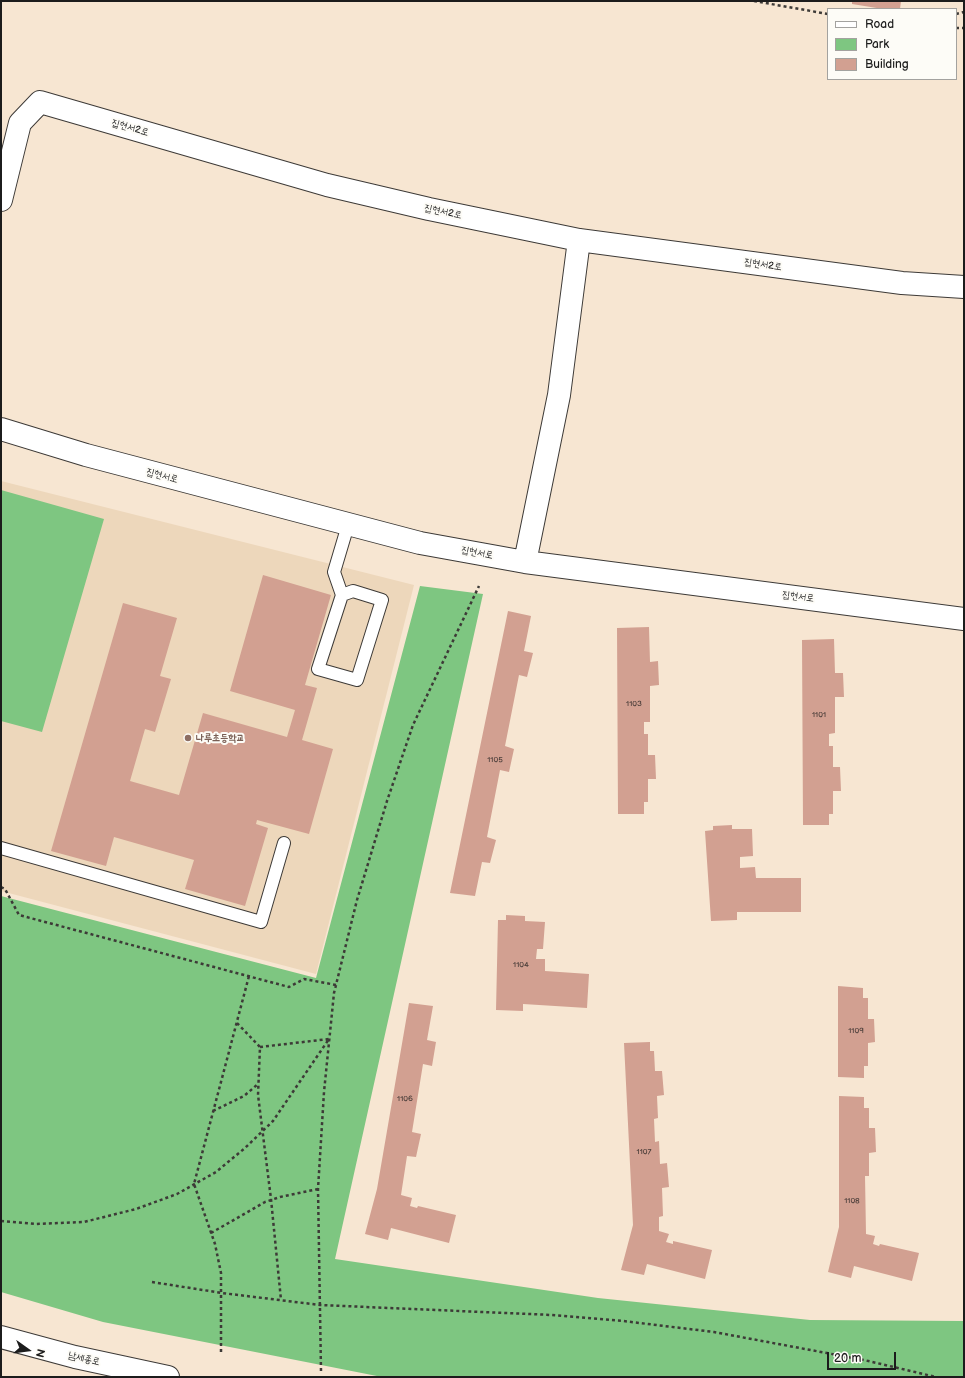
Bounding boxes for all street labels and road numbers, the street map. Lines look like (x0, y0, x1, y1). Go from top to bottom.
street label: 집현서2로 (110, 117, 150, 139)
street label: 집현서2로 (423, 202, 463, 222)
street label: 집현서2로 (743, 256, 783, 274)
street label: 집현서로 (145, 466, 179, 486)
street label: 집현서로 (460, 544, 494, 562)
street label: 집현서로 (781, 589, 815, 605)
street label: 남세종로 (67, 1350, 101, 1368)

